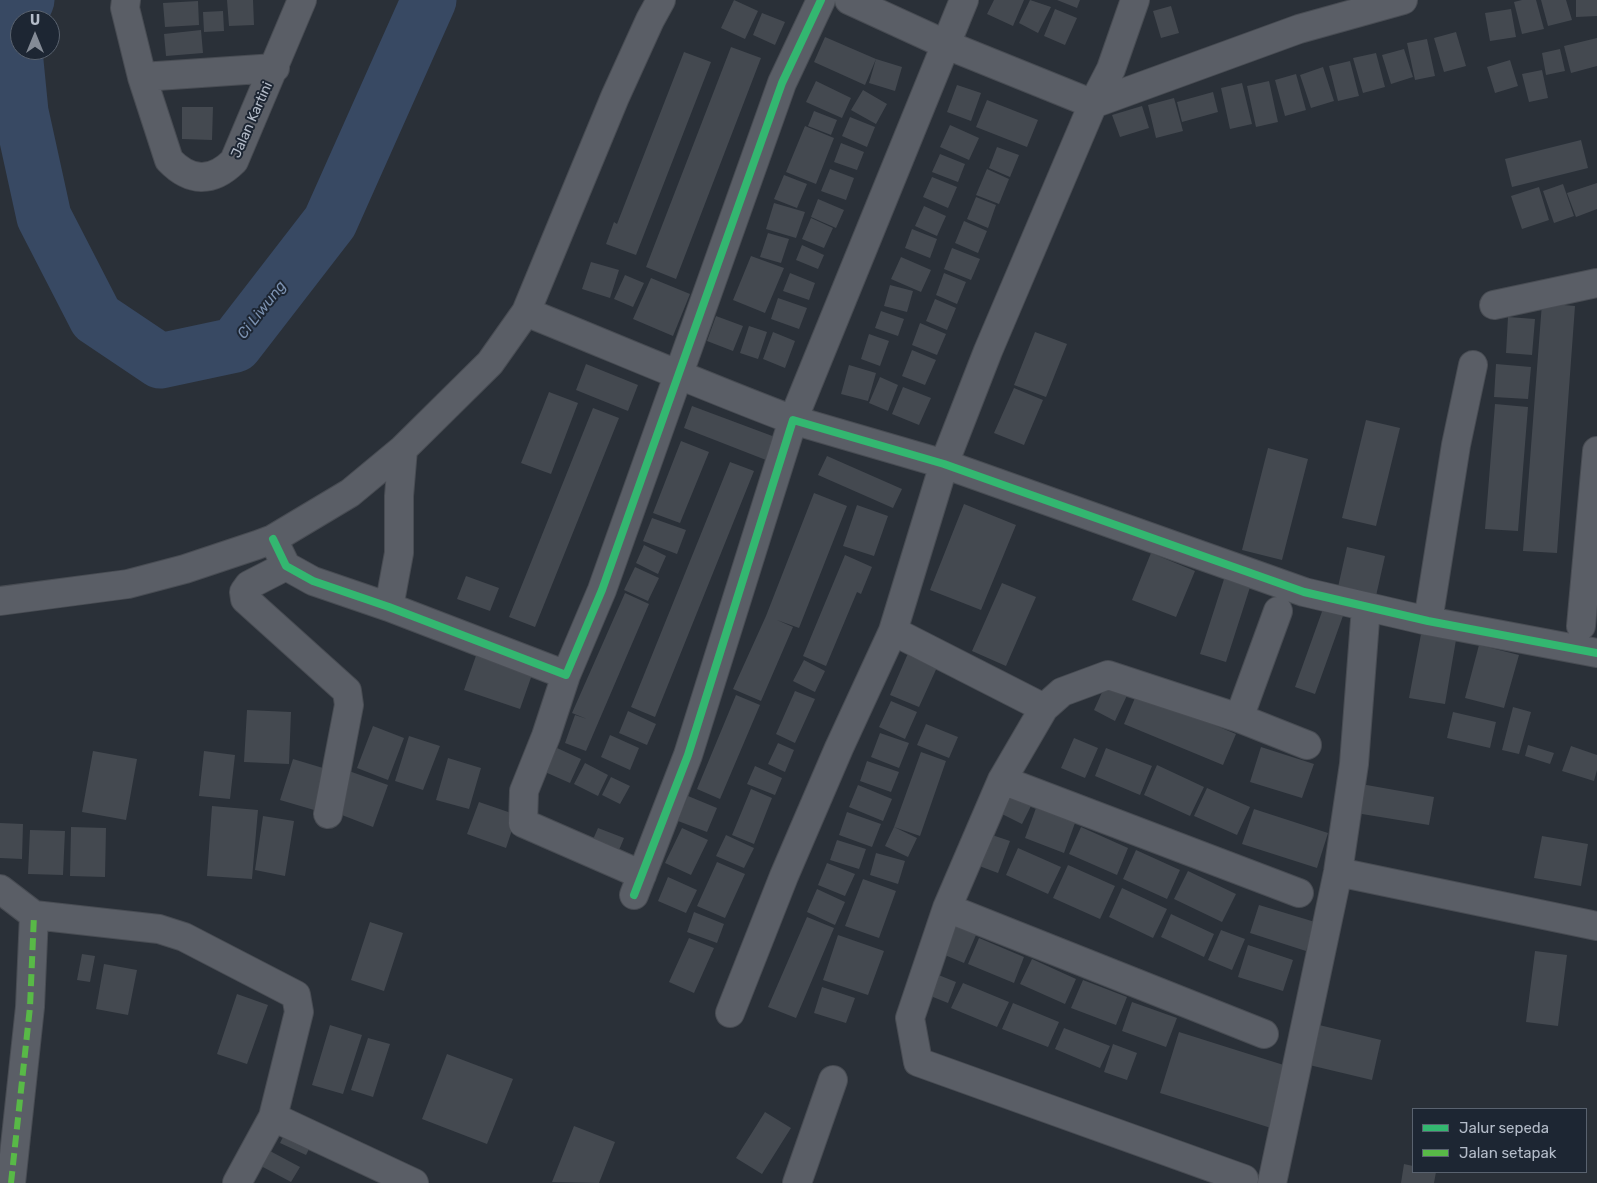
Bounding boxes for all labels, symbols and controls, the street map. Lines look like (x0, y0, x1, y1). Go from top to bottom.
north arrow (10, 10, 60, 60)
text: U (30, 12, 40, 29)
street label: Jalan Kartini (228, 79, 276, 161)
water label: Ci Liwung (234, 277, 290, 343)
legend (1412, 1108, 1587, 1173)
text: Jalur sepeda (1459, 1119, 1549, 1137)
text: Jalan setapak (1459, 1144, 1557, 1162)

